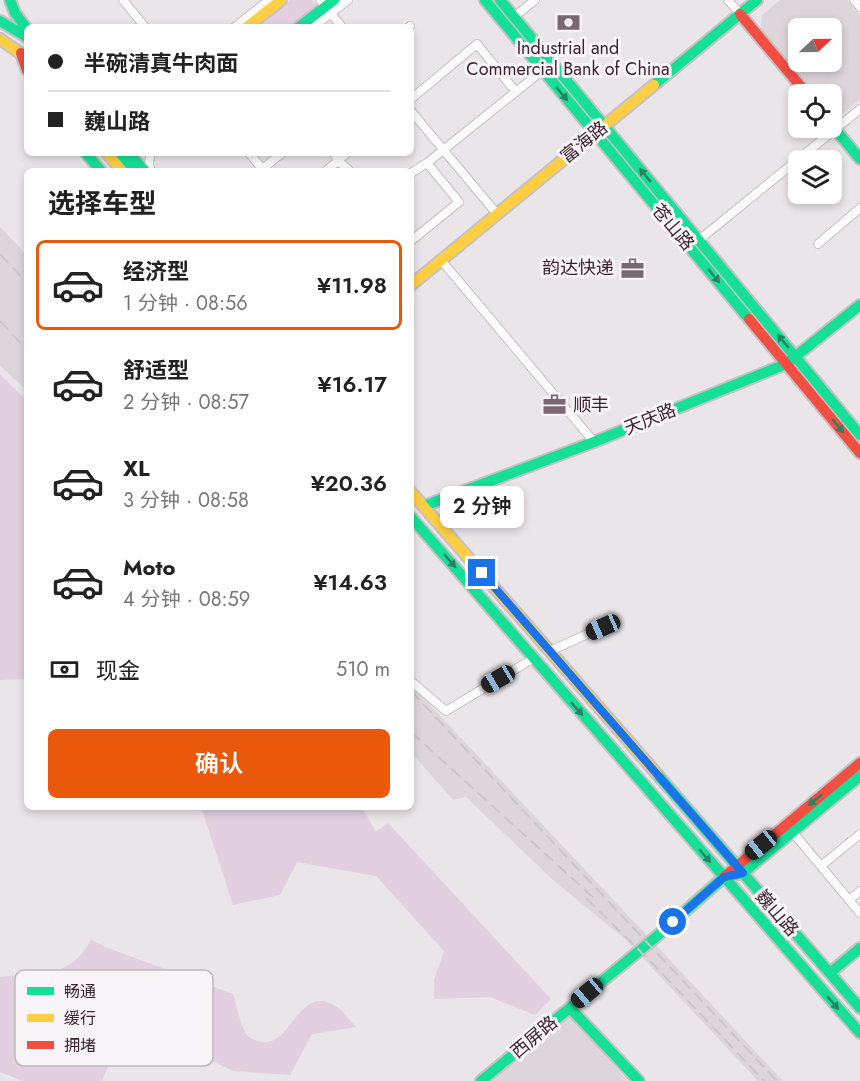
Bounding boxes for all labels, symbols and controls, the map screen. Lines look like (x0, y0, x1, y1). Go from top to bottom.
bank icon: Industrial and Commercial Bank of China (555, 9, 581, 35)
north arrow (788, 18, 842, 72)
map controls (788, 18, 842, 204)
place label: Industrial and Commercial Bank of China (466, 35, 670, 82)
text: 半碗清真牛肉面 (84, 47, 238, 79)
button: locate (788, 84, 842, 138)
one-way arrow (556, 86, 568, 101)
text: 巍山路 (84, 105, 150, 137)
street label: 富海路 (555, 115, 613, 169)
button: layers (788, 150, 842, 204)
one-way arrow (638, 167, 651, 183)
text: 选择车型 (48, 184, 156, 223)
street label: 苍山路 (646, 198, 700, 256)
text: 经济型 (123, 255, 189, 287)
place label: 韵达快递 (542, 255, 614, 281)
office icon: 韵达快递 (619, 255, 645, 281)
icon: car (51, 258, 105, 312)
one-way arrow (707, 268, 720, 284)
text: ¥11.98 (317, 269, 387, 301)
text: 1 分钟 · 08:56 (123, 289, 248, 318)
one-way arrow (776, 333, 789, 349)
text: 舒适型 (123, 354, 189, 386)
icon: car (51, 357, 105, 411)
text: ¥16.17 (318, 368, 387, 400)
text: 2 分钟 · 08:57 (123, 388, 249, 417)
office icon: 顺丰 (542, 392, 568, 418)
place label: 顺丰 (573, 392, 609, 418)
street label: 天庆路 (620, 397, 680, 441)
one-way arrow (831, 419, 843, 434)
text: XL (123, 452, 150, 484)
icon: car (51, 456, 105, 510)
text: ¥20.36 (311, 467, 387, 499)
text: 3 分钟 · 08:58 (123, 486, 249, 515)
callout: 2 分钟 (440, 486, 524, 528)
text: 2 分钟 (453, 492, 511, 521)
text: Moto (123, 551, 176, 583)
one-way arrow (443, 554, 456, 569)
icon: car (51, 555, 105, 609)
route end (468, 559, 495, 586)
text: ¥14.63 (313, 566, 387, 598)
text: 4 分钟 · 08:59 (123, 585, 250, 614)
car (583, 611, 623, 643)
icon: cash (48, 653, 81, 686)
text: 现金 (96, 654, 140, 686)
text: 510 m (336, 655, 390, 684)
car (478, 662, 518, 696)
one-way arrow (571, 701, 584, 717)
button: 确认 (48, 729, 390, 798)
one-way arrow (807, 794, 823, 807)
car (741, 827, 781, 863)
one-way arrow (699, 848, 712, 864)
street label: 巍山路 (749, 884, 805, 942)
route start (659, 908, 686, 935)
legend (15, 970, 213, 1066)
car (567, 975, 607, 1011)
text: 畅通 (64, 980, 96, 1003)
one-way arrow (827, 995, 840, 1011)
text: 缓行 (64, 1007, 96, 1030)
street label: 西屏路 (505, 1010, 563, 1064)
text: 拥堵 (64, 1034, 96, 1057)

